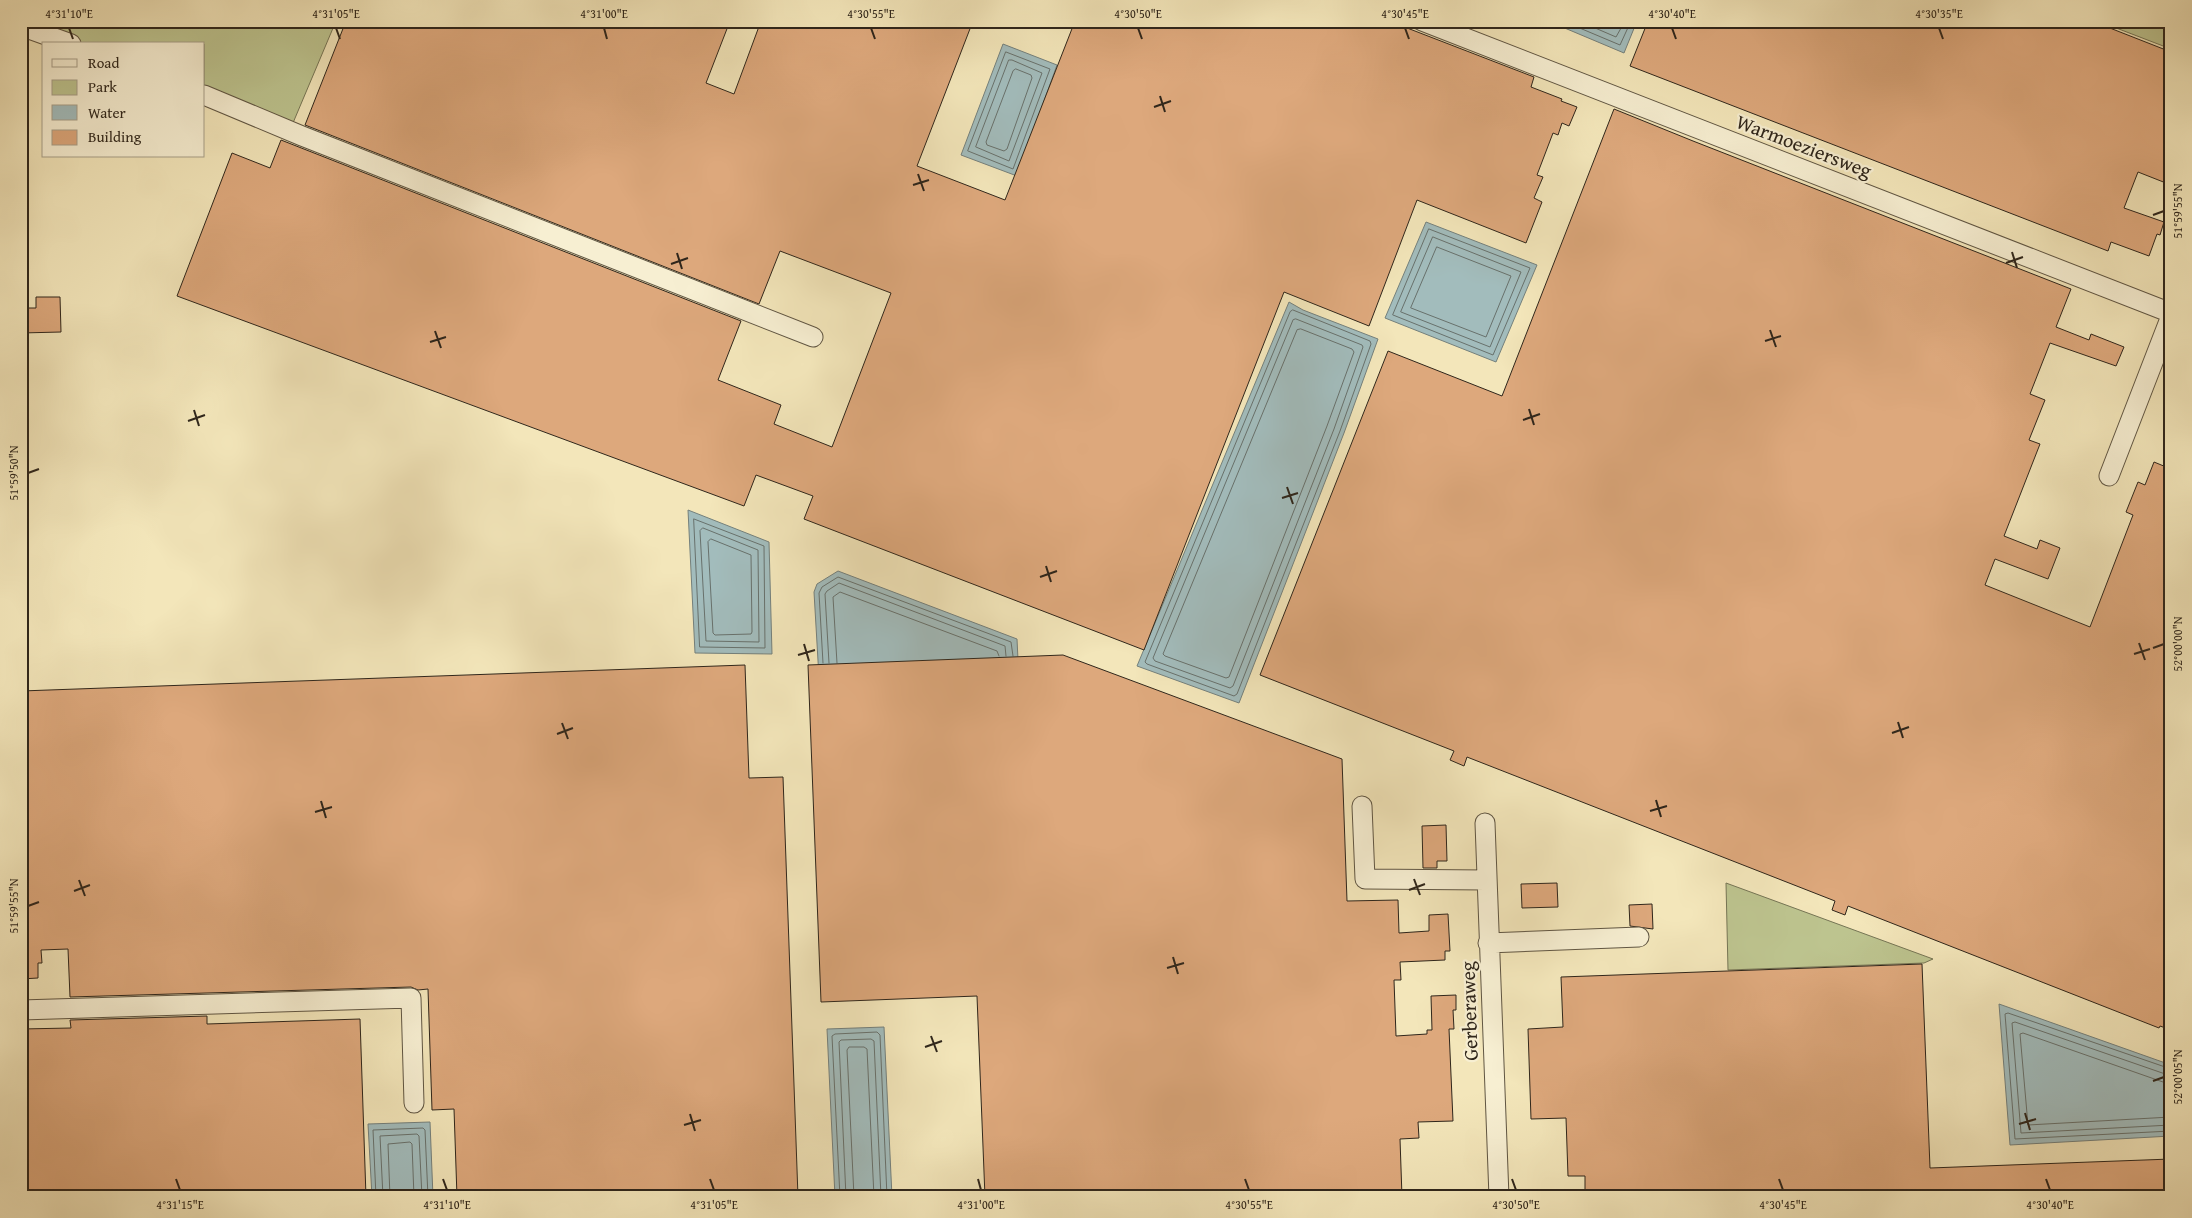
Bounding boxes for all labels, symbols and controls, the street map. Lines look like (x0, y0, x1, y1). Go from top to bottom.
text: 4°31'10"E (45, 5, 93, 22)
text: 4°31'05"E (312, 5, 360, 22)
text: 4°31'00"E (580, 5, 628, 22)
text: 4°30'55"E (847, 5, 895, 22)
text: 4°30'50"E (1114, 5, 1162, 22)
text: 4°30'45"E (1381, 5, 1429, 22)
text: 4°30'40"E (1648, 5, 1696, 22)
text: 4°30'35"E (1915, 5, 1963, 22)
legend (42, 42, 205, 158)
text: Road (88, 52, 119, 73)
text: Park (88, 76, 117, 97)
text: Water (88, 102, 126, 123)
street label: Warmoeziersweg (1732, 106, 1876, 185)
text: Building (88, 126, 142, 147)
text: 51°59'55"N (2169, 183, 2186, 239)
text: 51°59'50"N (5, 445, 22, 501)
text: 52°00'00"N (2169, 616, 2186, 672)
text: 51°59'55"N (5, 878, 22, 934)
street label: Gerberaweg (1452, 961, 1485, 1061)
text: 52°00'05"N (2169, 1049, 2186, 1105)
text: 4°31'15"E (156, 1196, 204, 1213)
text: 4°31'10"E (423, 1196, 471, 1213)
text: 4°31'05"E (690, 1196, 738, 1213)
text: 4°31'00"E (957, 1196, 1005, 1213)
text: 4°30'55"E (1225, 1196, 1273, 1213)
text: 4°30'50"E (1492, 1196, 1540, 1213)
text: 4°30'45"E (1759, 1196, 1807, 1213)
text: 4°30'40"E (2026, 1196, 2074, 1213)

